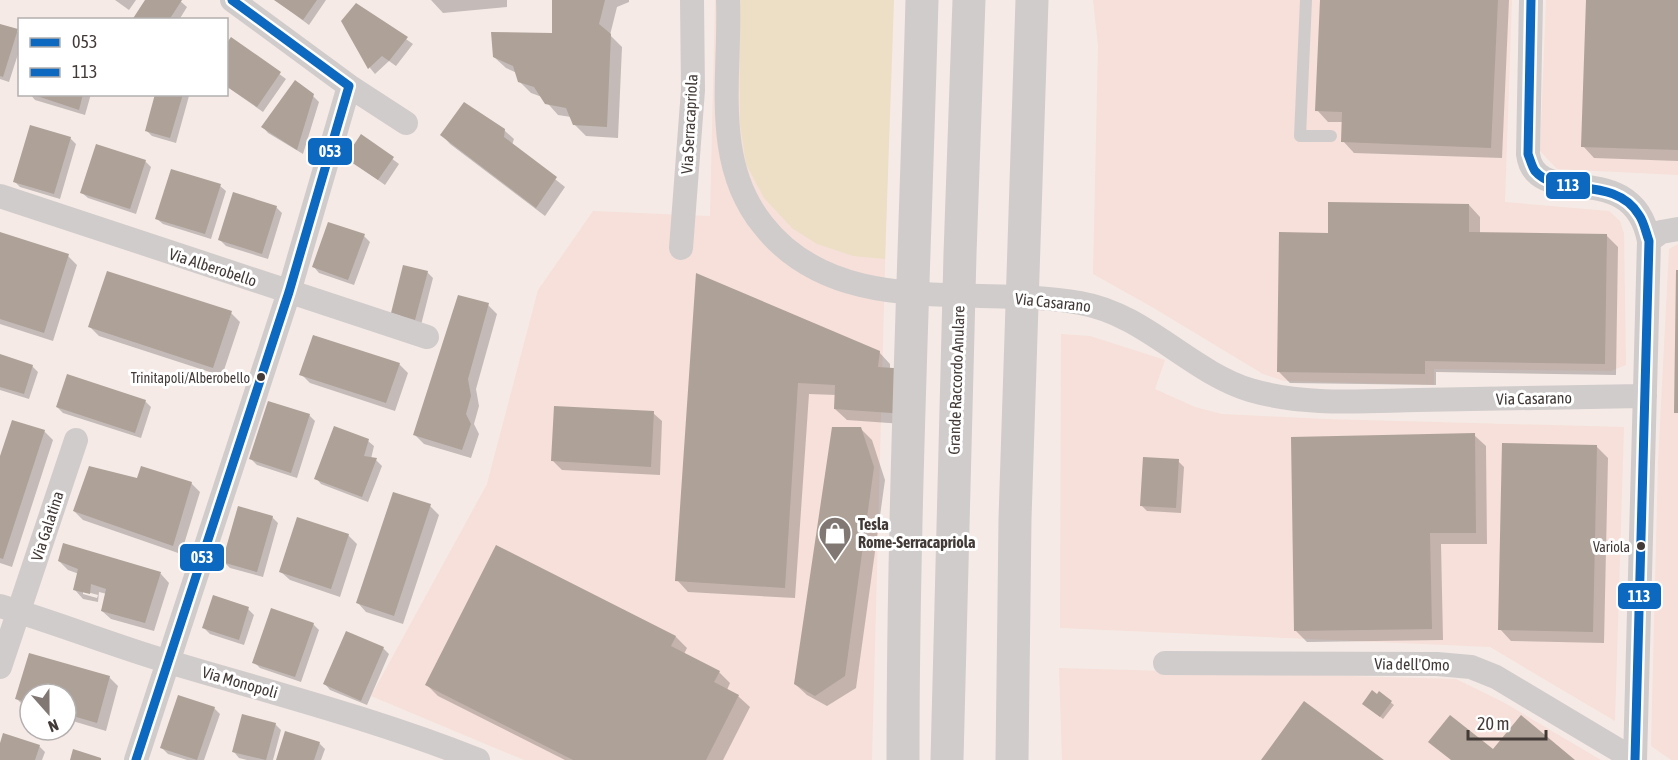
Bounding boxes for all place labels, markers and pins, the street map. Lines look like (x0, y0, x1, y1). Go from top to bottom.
place label: Trinitapoli/Alberobello (131, 370, 250, 386)
marker: Trinitapoli/Alberobello (255, 371, 267, 383)
shop icon: Tesla Rome-Serracapriola (817, 515, 853, 562)
place label: Tesla Rome-Serracapriola (858, 515, 975, 551)
place label: Variola (1593, 539, 1630, 555)
marker: Variola (1635, 540, 1647, 552)

